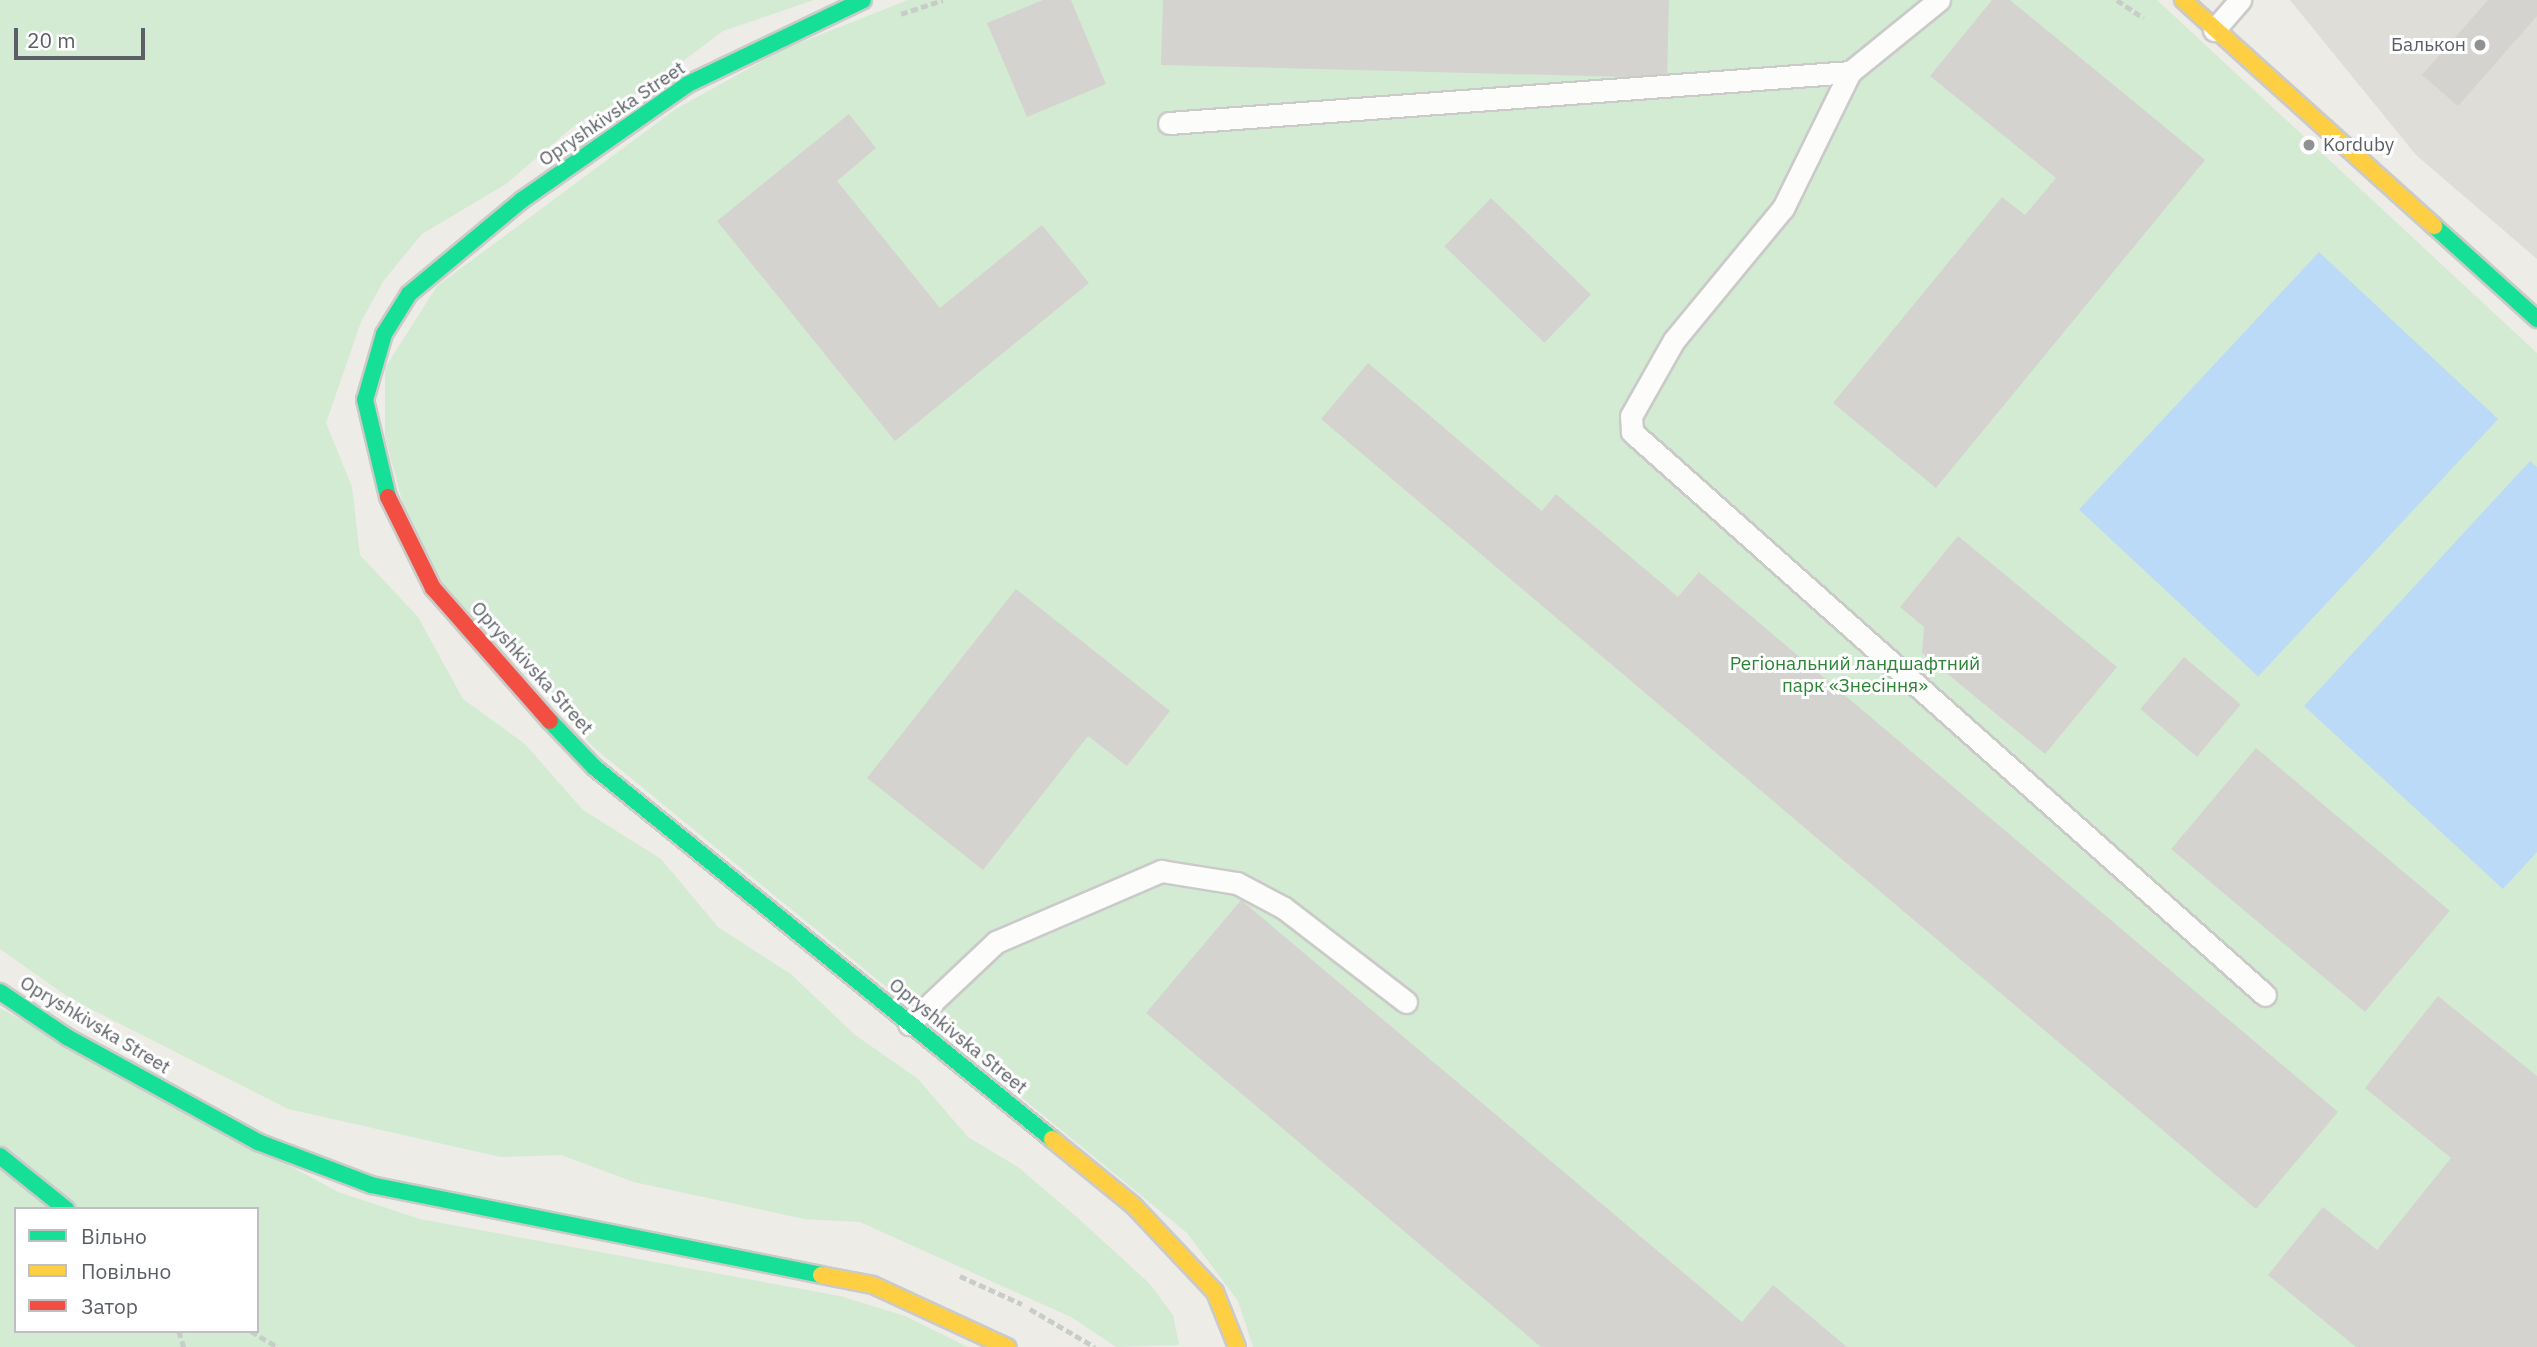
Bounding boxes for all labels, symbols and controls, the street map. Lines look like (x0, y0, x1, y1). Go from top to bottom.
scale bar (18, 14, 149, 58)
text: 20 m (27, 26, 76, 54)
place label: Балькон (2391, 34, 2466, 56)
marker: Балькон (2472, 37, 2488, 53)
street label: Opryshkivska Street (535, 57, 689, 171)
place label: Korduby (2323, 134, 2394, 156)
marker: Korduby (2301, 137, 2317, 153)
street label: Opryshkivska Street (466, 597, 598, 739)
park label: Регіональний ландшафтний парк «Знесіння» (1730, 653, 1980, 697)
street label: Opryshkivska Street (16, 971, 174, 1079)
street label: Opryshkivska Street (884, 973, 1032, 1099)
legend (14, 1207, 259, 1333)
text: Вільно (81, 1222, 147, 1250)
text: Повільно (81, 1257, 171, 1285)
text: Затор (81, 1292, 138, 1320)

